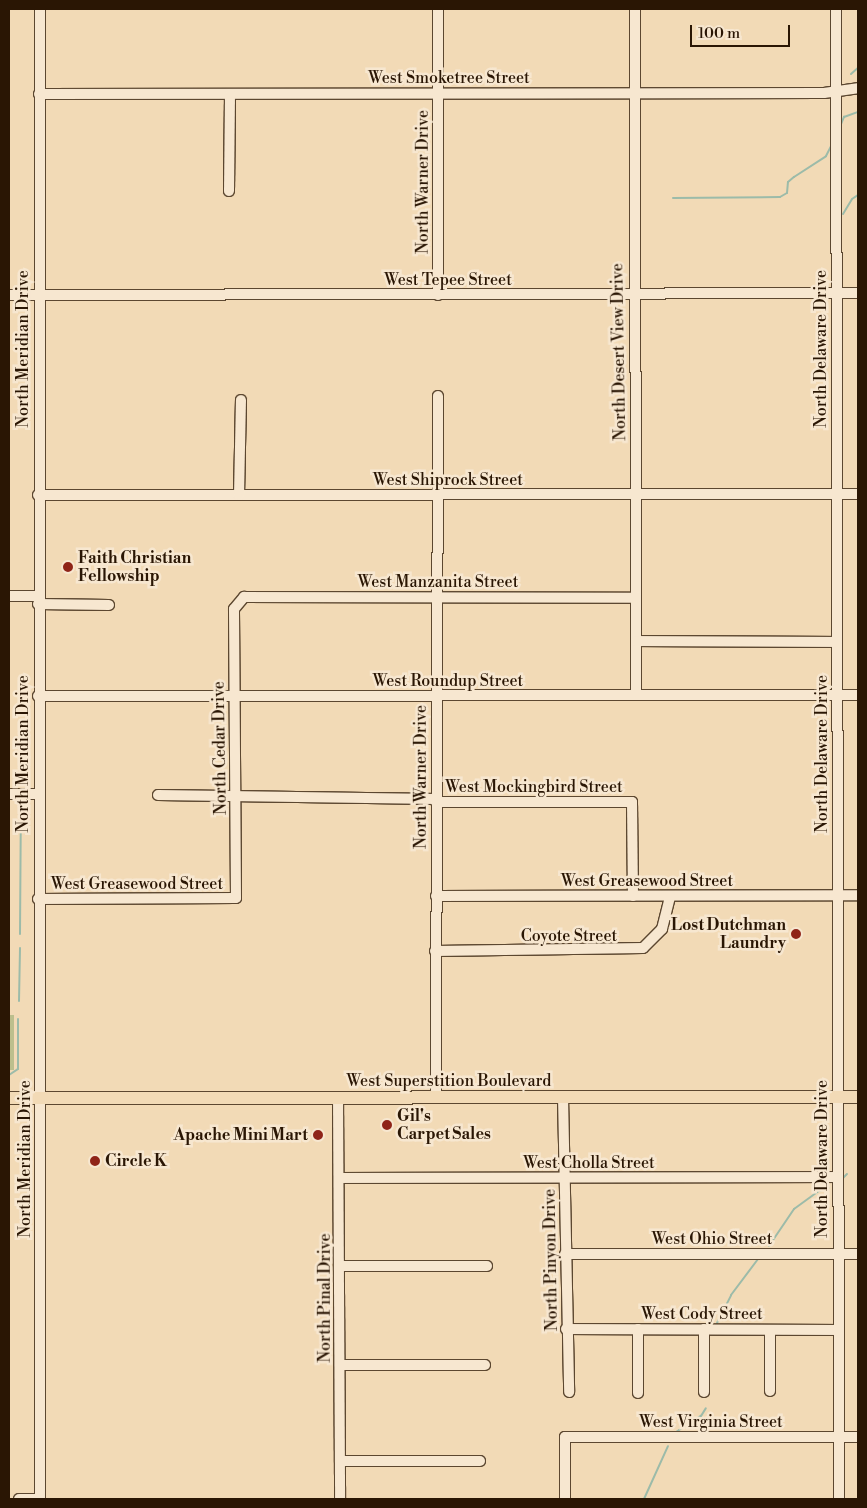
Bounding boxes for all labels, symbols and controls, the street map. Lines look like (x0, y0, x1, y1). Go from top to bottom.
scale bar (692, 15, 792, 47)
text: 100 m (698, 24, 740, 43)
street label: West Smoketree Street (368, 68, 530, 88)
street label: North Warner Drive (413, 110, 433, 254)
street label: North Desert View Drive (608, 263, 630, 441)
street label: North Meridian Drive (13, 270, 33, 428)
street label: West Tepee Street (384, 270, 512, 290)
street label: North Delaware Drive (811, 270, 831, 428)
street label: West Shiprock Street (373, 470, 523, 490)
place label: Faith Christian Fellowship (78, 548, 191, 586)
marker: Faith Christian Fellowship (62, 561, 74, 573)
street label: West Manzanita Street (358, 572, 518, 592)
street label: West Roundup Street (373, 671, 523, 691)
street label: North Meridian Drive (13, 675, 33, 833)
street label: North Delaware Drive (812, 675, 832, 833)
street label: North Cedar Drive (209, 681, 231, 815)
street label: North Warner Drive (411, 705, 431, 849)
street label: West Mockingbird Street (445, 777, 623, 797)
street label: West Greasewood Street (561, 871, 733, 891)
street label: West Greasewood Street (51, 874, 223, 894)
place label: Lost Dutchman Laundry (671, 915, 786, 953)
street label: Coyote Street (521, 926, 617, 946)
marker: Lost Dutchman Laundry (790, 928, 802, 940)
street label: West Superstition Boulevard (347, 1071, 551, 1091)
street label: North Meridian Drive (15, 1080, 35, 1238)
street label: North Delaware Drive (812, 1080, 832, 1238)
place label: Gil's Carpet Sales (397, 1106, 491, 1144)
marker: Gil's Carpet Sales (381, 1119, 393, 1131)
place label: Apache Mini Mart (173, 1125, 308, 1145)
marker: Apache Mini Mart (312, 1129, 324, 1141)
place label: Circle K (105, 1151, 167, 1171)
street label: West Cholla Street (523, 1153, 655, 1173)
marker: Circle K (89, 1155, 101, 1167)
street label: North Pinyon Drive (540, 1189, 562, 1331)
street label: West Ohio Street (652, 1229, 772, 1249)
street label: North Pinal Drive (315, 1233, 335, 1363)
street label: West Cody Street (641, 1304, 763, 1324)
street label: West Virginia Street (639, 1412, 783, 1432)

